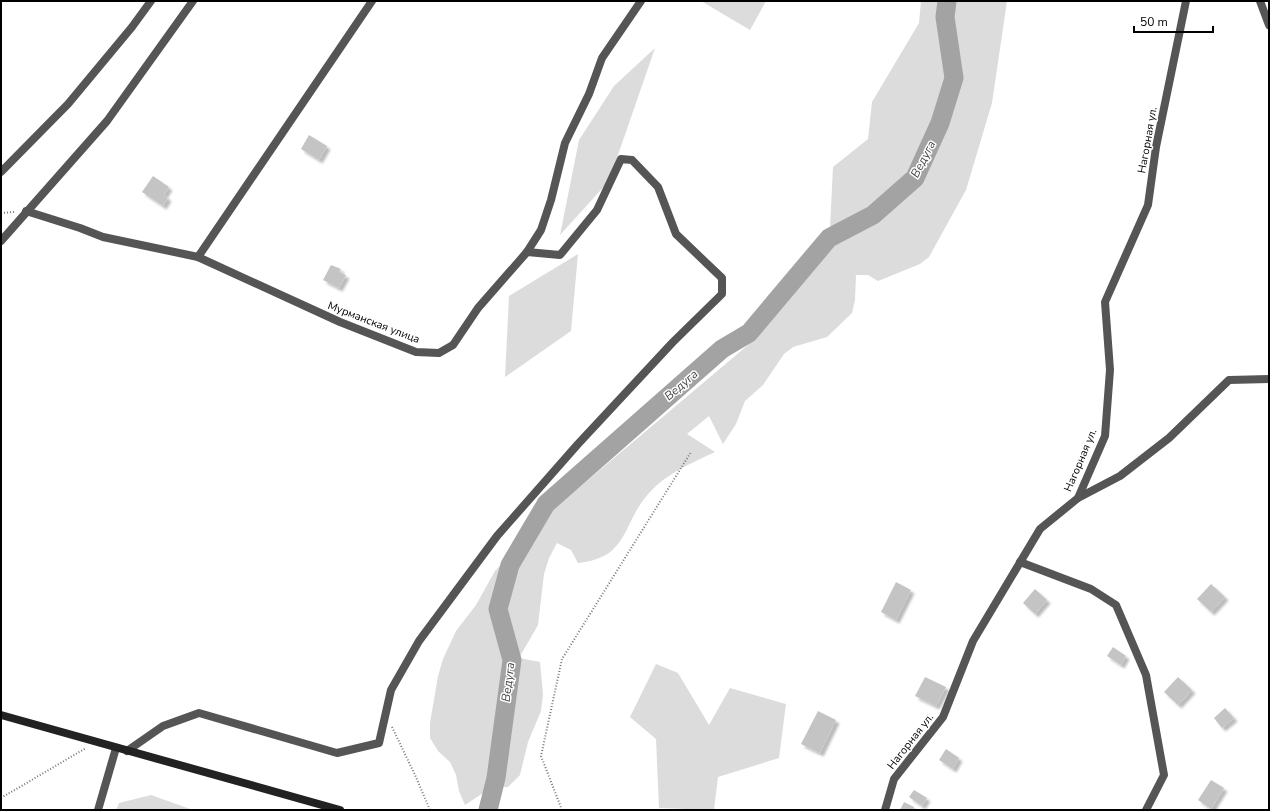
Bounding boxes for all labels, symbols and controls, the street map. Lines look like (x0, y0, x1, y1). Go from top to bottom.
scale bar (1134, 8, 1213, 34)
text: 50 m (1140, 14, 1168, 30)
street label: Нагорная ул. (1134, 106, 1161, 174)
water label: Ведуга (907, 138, 939, 180)
street label: Мурманская улица (326, 298, 422, 347)
water label: Ведуга (661, 366, 701, 404)
street label: Нагорная ул. (1060, 426, 1100, 494)
water label: Ведуга (498, 661, 518, 703)
street label: Нагорная ул. (884, 710, 937, 772)

